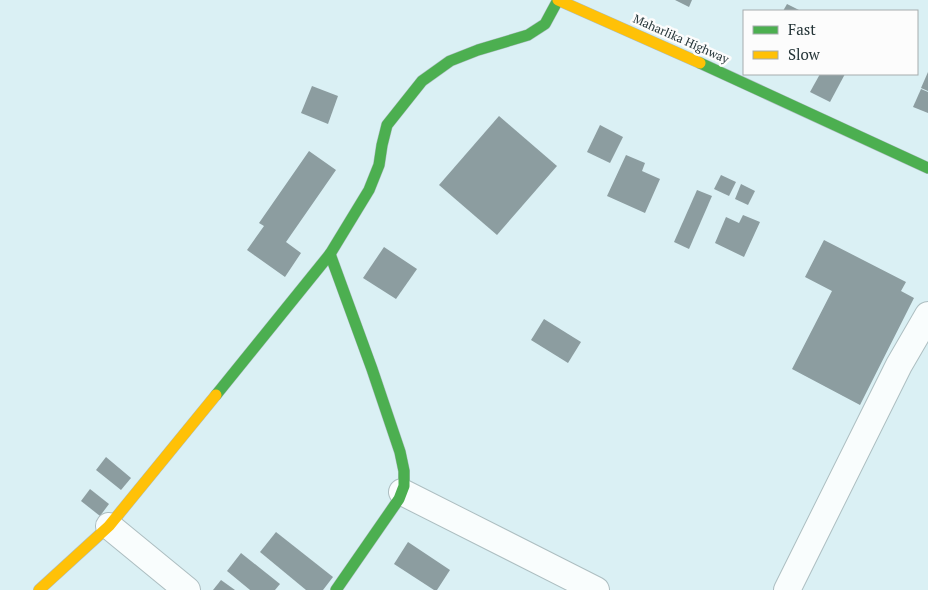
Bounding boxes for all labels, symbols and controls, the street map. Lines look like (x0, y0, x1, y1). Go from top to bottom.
legend (743, 10, 918, 75)
street label: Maharlika Highway (631, 11, 732, 67)
text: Fast (788, 19, 816, 39)
text: Slow (788, 44, 821, 64)

